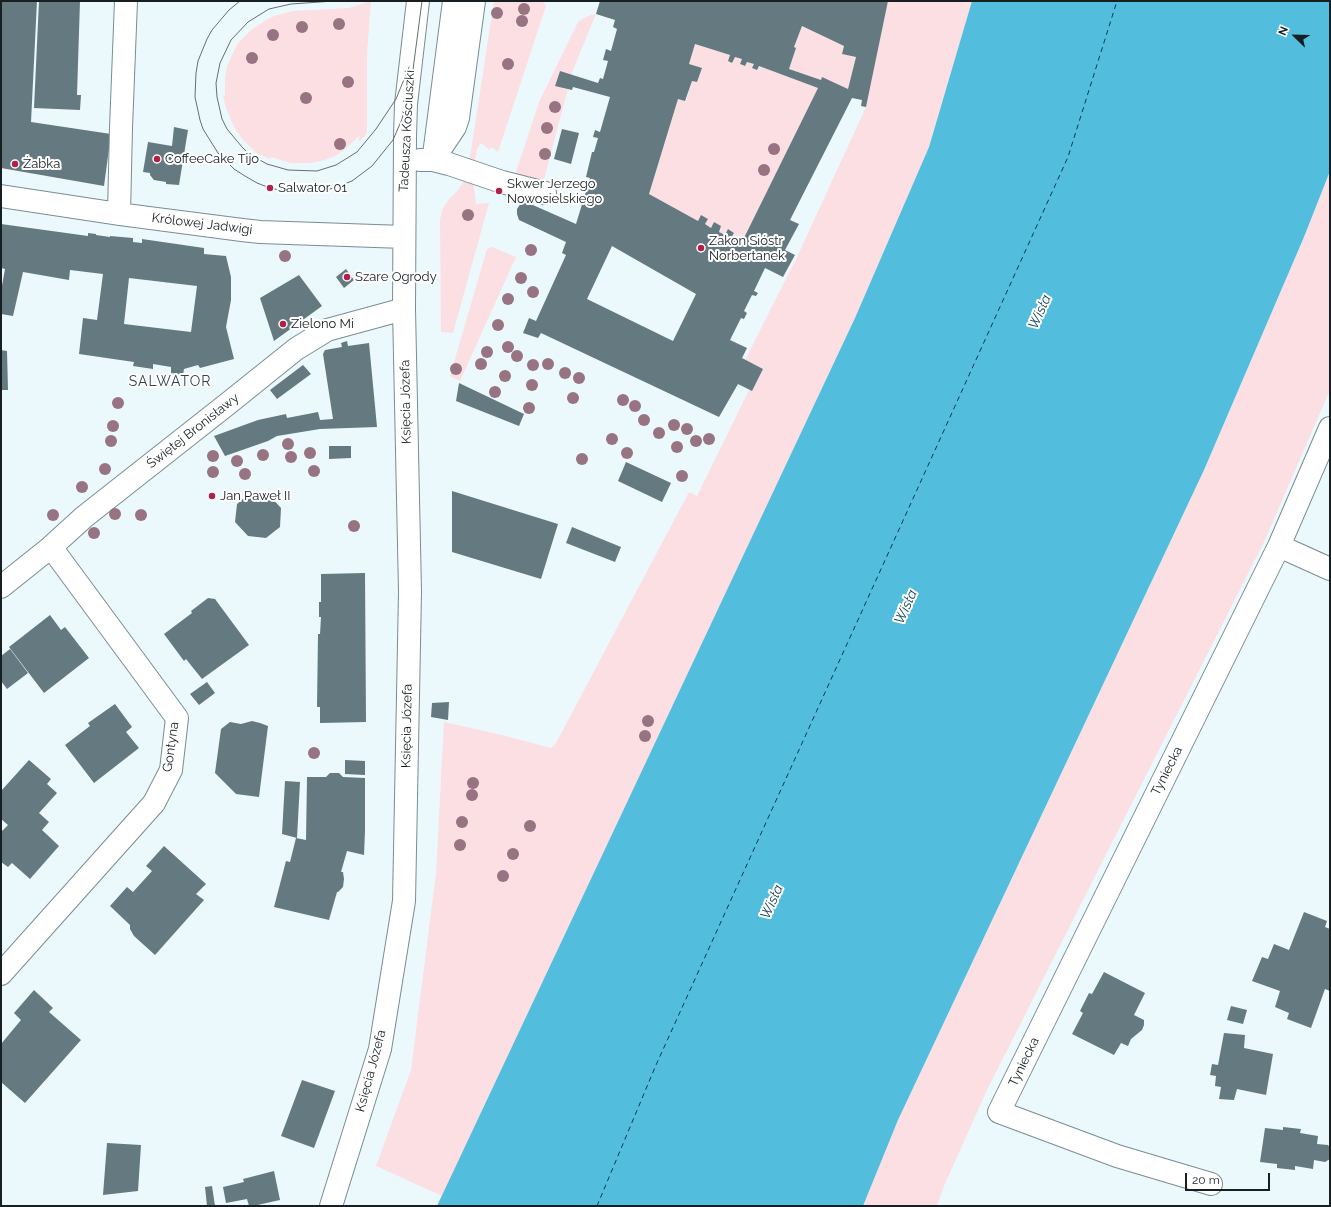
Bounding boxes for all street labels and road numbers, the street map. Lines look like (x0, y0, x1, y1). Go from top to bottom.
street label: Tadeusza Kościuszki (396, 70, 418, 192)
street label: Królowej Jadwigi (151, 210, 253, 238)
street label: Księcia Józefa (397, 360, 415, 444)
street label: Świętej Bronisławy (144, 390, 242, 472)
street label: Księcia Józefa (398, 684, 416, 768)
street label: Gontyna (160, 721, 182, 773)
street label: Tyniecka (1148, 744, 1186, 798)
street label: Księcia Józefa (353, 1028, 389, 1114)
street label: Tyniecka (1005, 1035, 1043, 1089)

